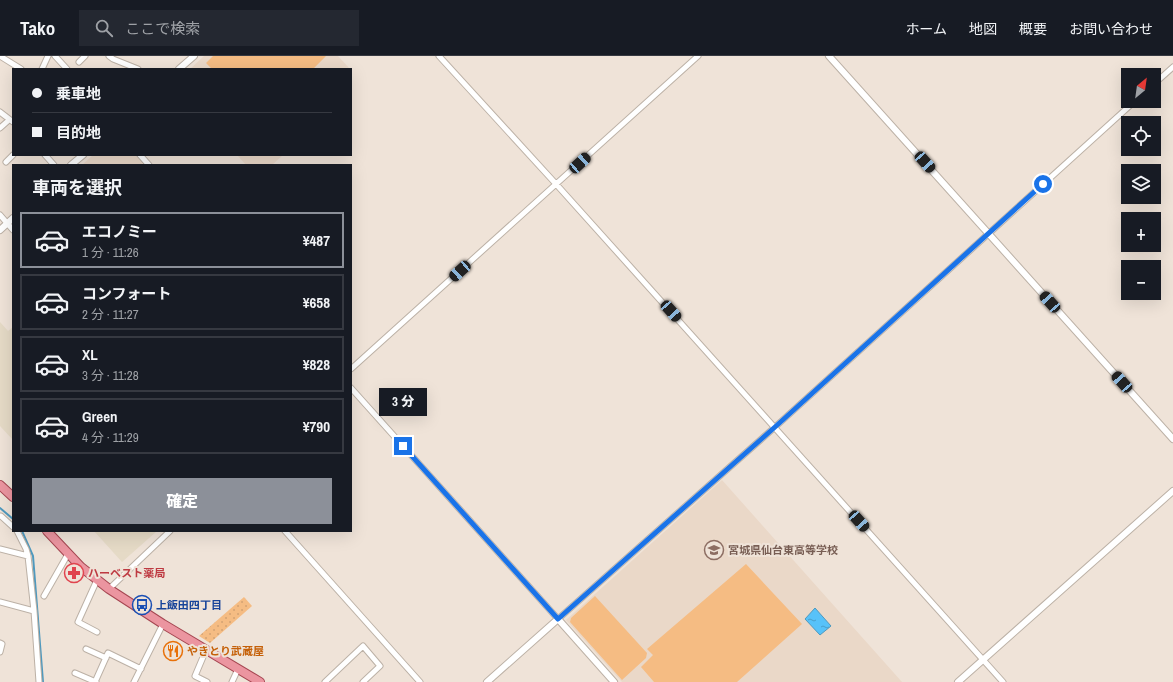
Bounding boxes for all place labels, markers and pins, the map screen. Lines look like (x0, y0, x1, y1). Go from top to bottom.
school or university icon: 宮城県仙台東高等学校 (703, 539, 725, 561)
place label: 宮城県仙台東高等学校 (728, 543, 838, 557)
pharmacy icon: ハーベスト薬局 (63, 562, 85, 584)
place label: ハーベスト薬局 (88, 566, 165, 580)
bus stop icon: 上飯田四丁目 (131, 594, 153, 616)
place label: 上飯田四丁目 (156, 598, 222, 612)
restaurant icon: やきとり武蔵屋 (162, 640, 184, 662)
place label: やきとり武蔵屋 (187, 644, 264, 658)

